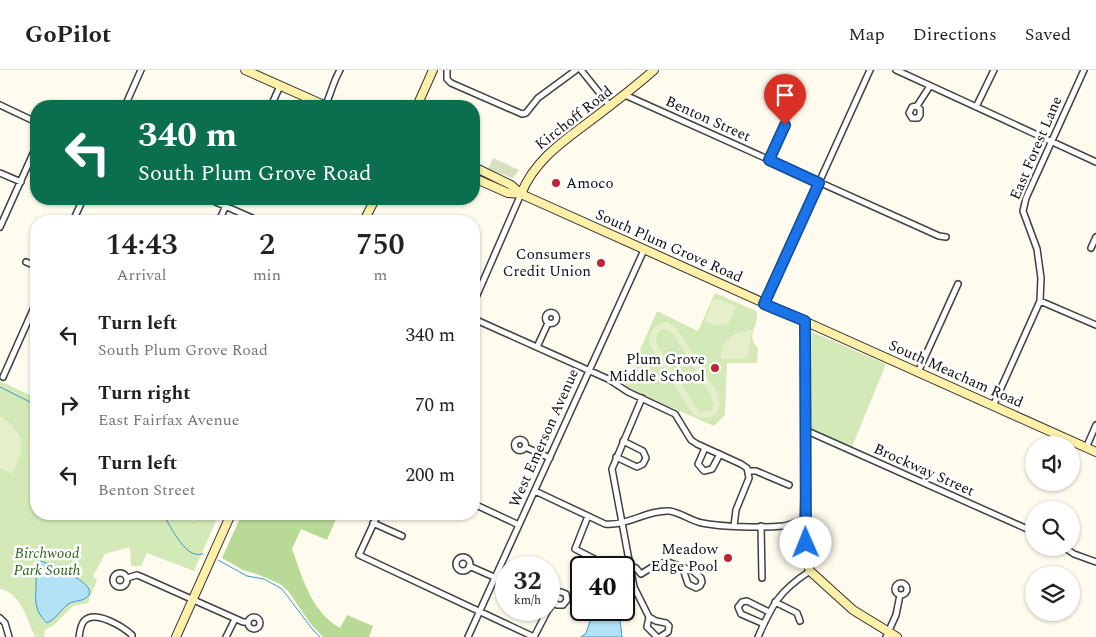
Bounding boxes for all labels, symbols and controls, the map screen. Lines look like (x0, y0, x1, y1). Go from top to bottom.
text: GoPilot (25, 17, 111, 53)
text: Map (849, 21, 885, 48)
text: Directions (913, 21, 997, 48)
text: Saved (1025, 21, 1071, 48)
pin (764, 74, 806, 125)
street label: Kirchoff Road (530, 80, 618, 156)
icon: arrive (771, 81, 799, 109)
street label: Benton Street (662, 90, 754, 148)
street label: East Forest Lane (1004, 93, 1068, 203)
text: 340 m (138, 109, 237, 162)
icon: left (55, 120, 120, 185)
text: South Plum Grove Road (138, 157, 372, 190)
place label: Amoco (566, 172, 614, 195)
marker: Amoco (550, 177, 562, 189)
street label: South Plum Grove Road (592, 203, 746, 289)
text: 14:43 (105, 222, 178, 268)
text: 2 (259, 222, 275, 268)
text: 750 (356, 222, 405, 268)
place label: Consumers Credit Union (503, 243, 591, 283)
marker: Consumers Credit Union (595, 257, 607, 269)
text: Arrival (117, 263, 166, 287)
text: min (253, 263, 281, 287)
text: m (374, 263, 387, 287)
text: Turn left (98, 309, 177, 338)
icon: left (55, 321, 83, 349)
text: 340 m (405, 321, 455, 350)
street label: South Meacham Road (885, 334, 1027, 414)
text: South Plum Grove Road (98, 338, 268, 362)
place label: Plum Grove Middle School (609, 348, 705, 388)
marker: Plum Grove Middle School (709, 362, 721, 374)
street label: West Emerson Avenue (503, 365, 585, 511)
text: Turn right (98, 379, 191, 408)
icon: right (55, 391, 83, 419)
text: 70 m (415, 391, 455, 420)
text: East Fairfax Avenue (98, 408, 240, 432)
map controls (1025, 436, 1080, 621)
button: sound (1025, 436, 1080, 491)
street label: Brockway Street (870, 437, 978, 503)
text: Turn left (98, 449, 177, 478)
icon: left (55, 461, 83, 489)
text: 200 m (405, 461, 455, 490)
text: Benton Street (98, 478, 195, 502)
button: search (1025, 501, 1080, 556)
position arrow (779, 516, 831, 568)
place label: Meadow Edge Pool (651, 538, 719, 578)
park label: Birchwood Park South (13, 542, 81, 582)
marker: Meadow Edge Pool (722, 552, 734, 564)
speed limit sign: 40 (570, 556, 635, 621)
text: 32 (513, 563, 542, 601)
button: layers (1025, 566, 1080, 621)
text: km/h (514, 591, 541, 610)

